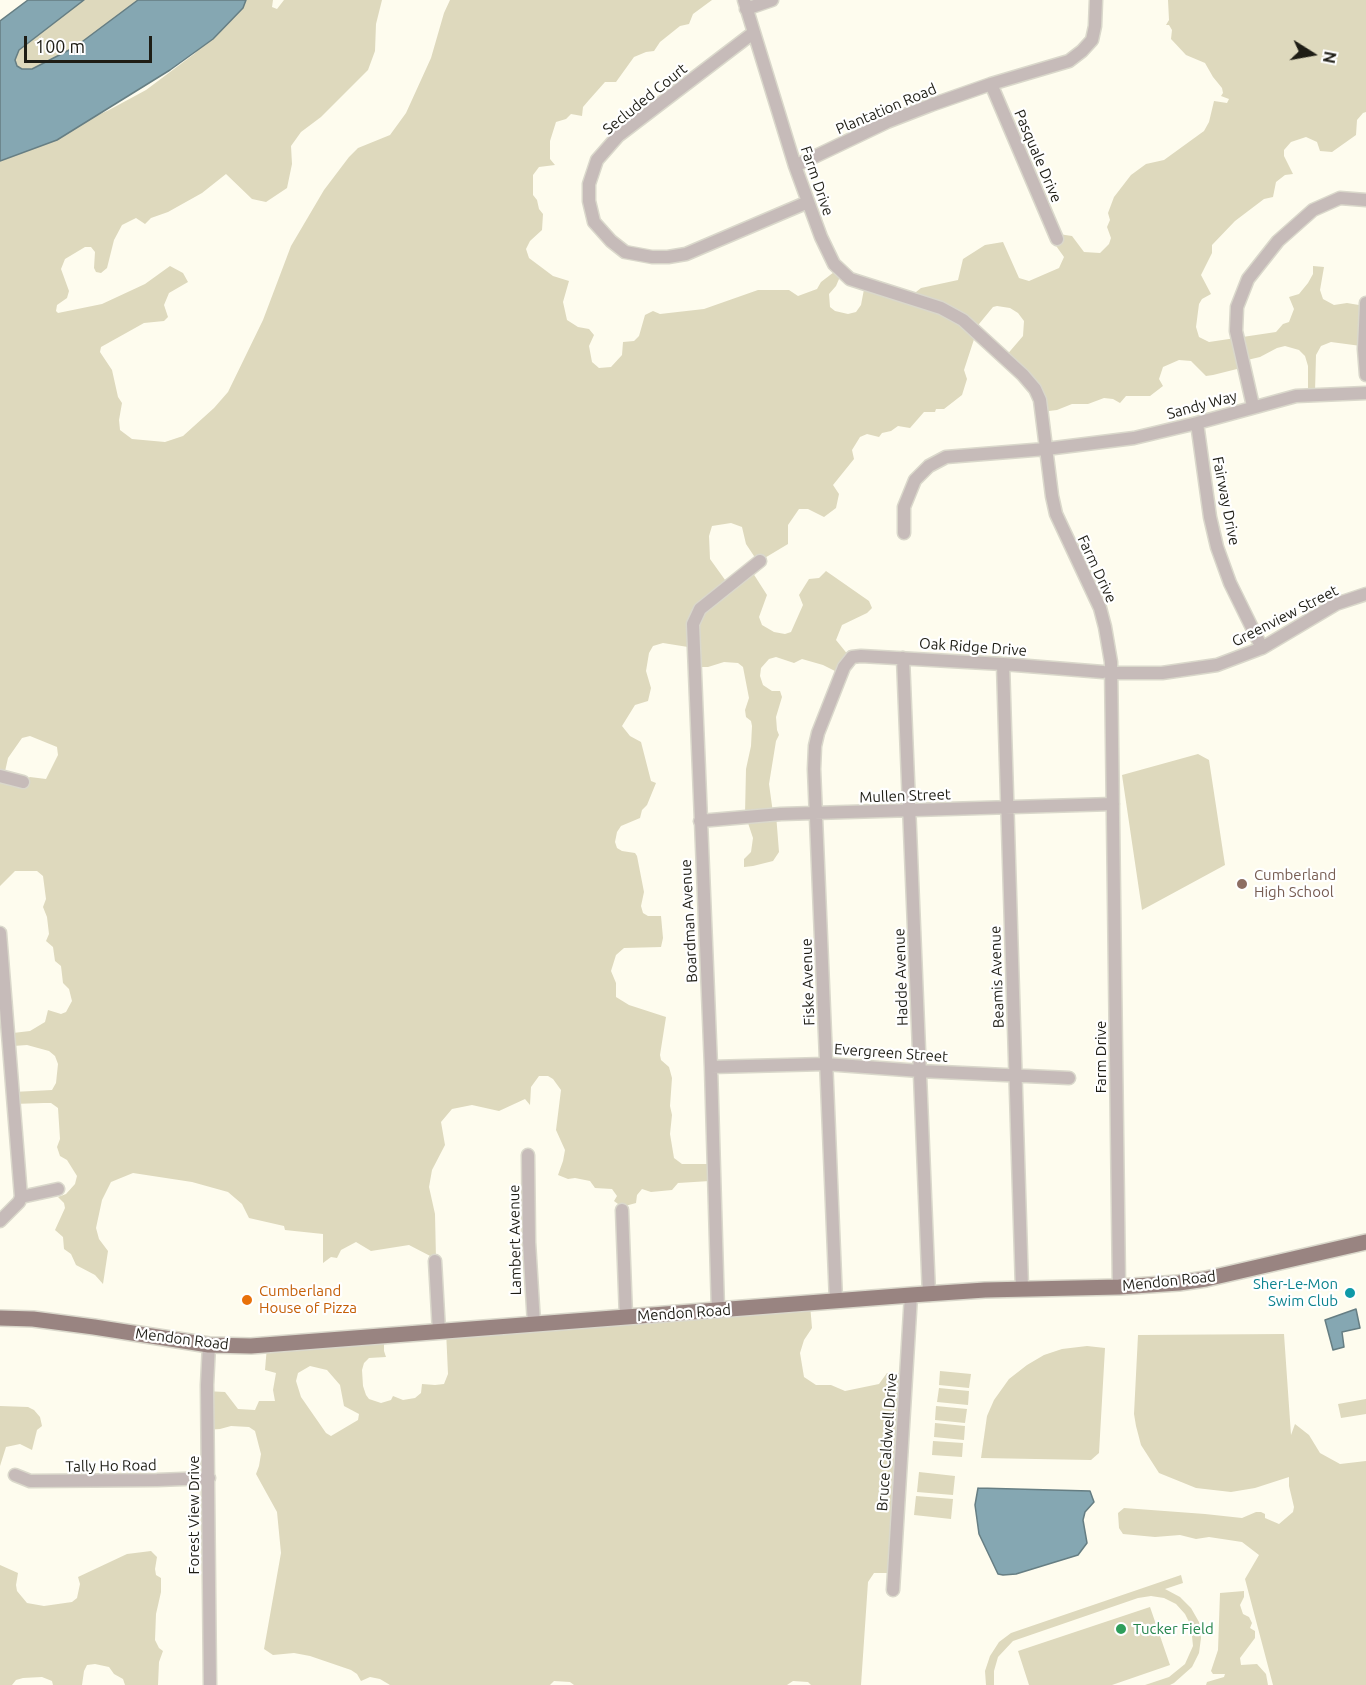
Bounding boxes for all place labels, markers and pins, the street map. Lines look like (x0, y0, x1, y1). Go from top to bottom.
place label: Cumberland High School (1254, 866, 1336, 901)
marker: Cumberland High School (1235, 877, 1249, 891)
place label: Sher-Le-Mon Swim Club (1253, 1275, 1338, 1310)
place label: Cumberland House of Pizza (259, 1282, 357, 1317)
marker: Sher-Le-Mon Swim Club (1343, 1286, 1357, 1300)
marker: Cumberland House of Pizza (240, 1293, 254, 1307)
place label: Tucker Field (1133, 1620, 1214, 1638)
marker: Tucker Field (1114, 1622, 1128, 1636)

